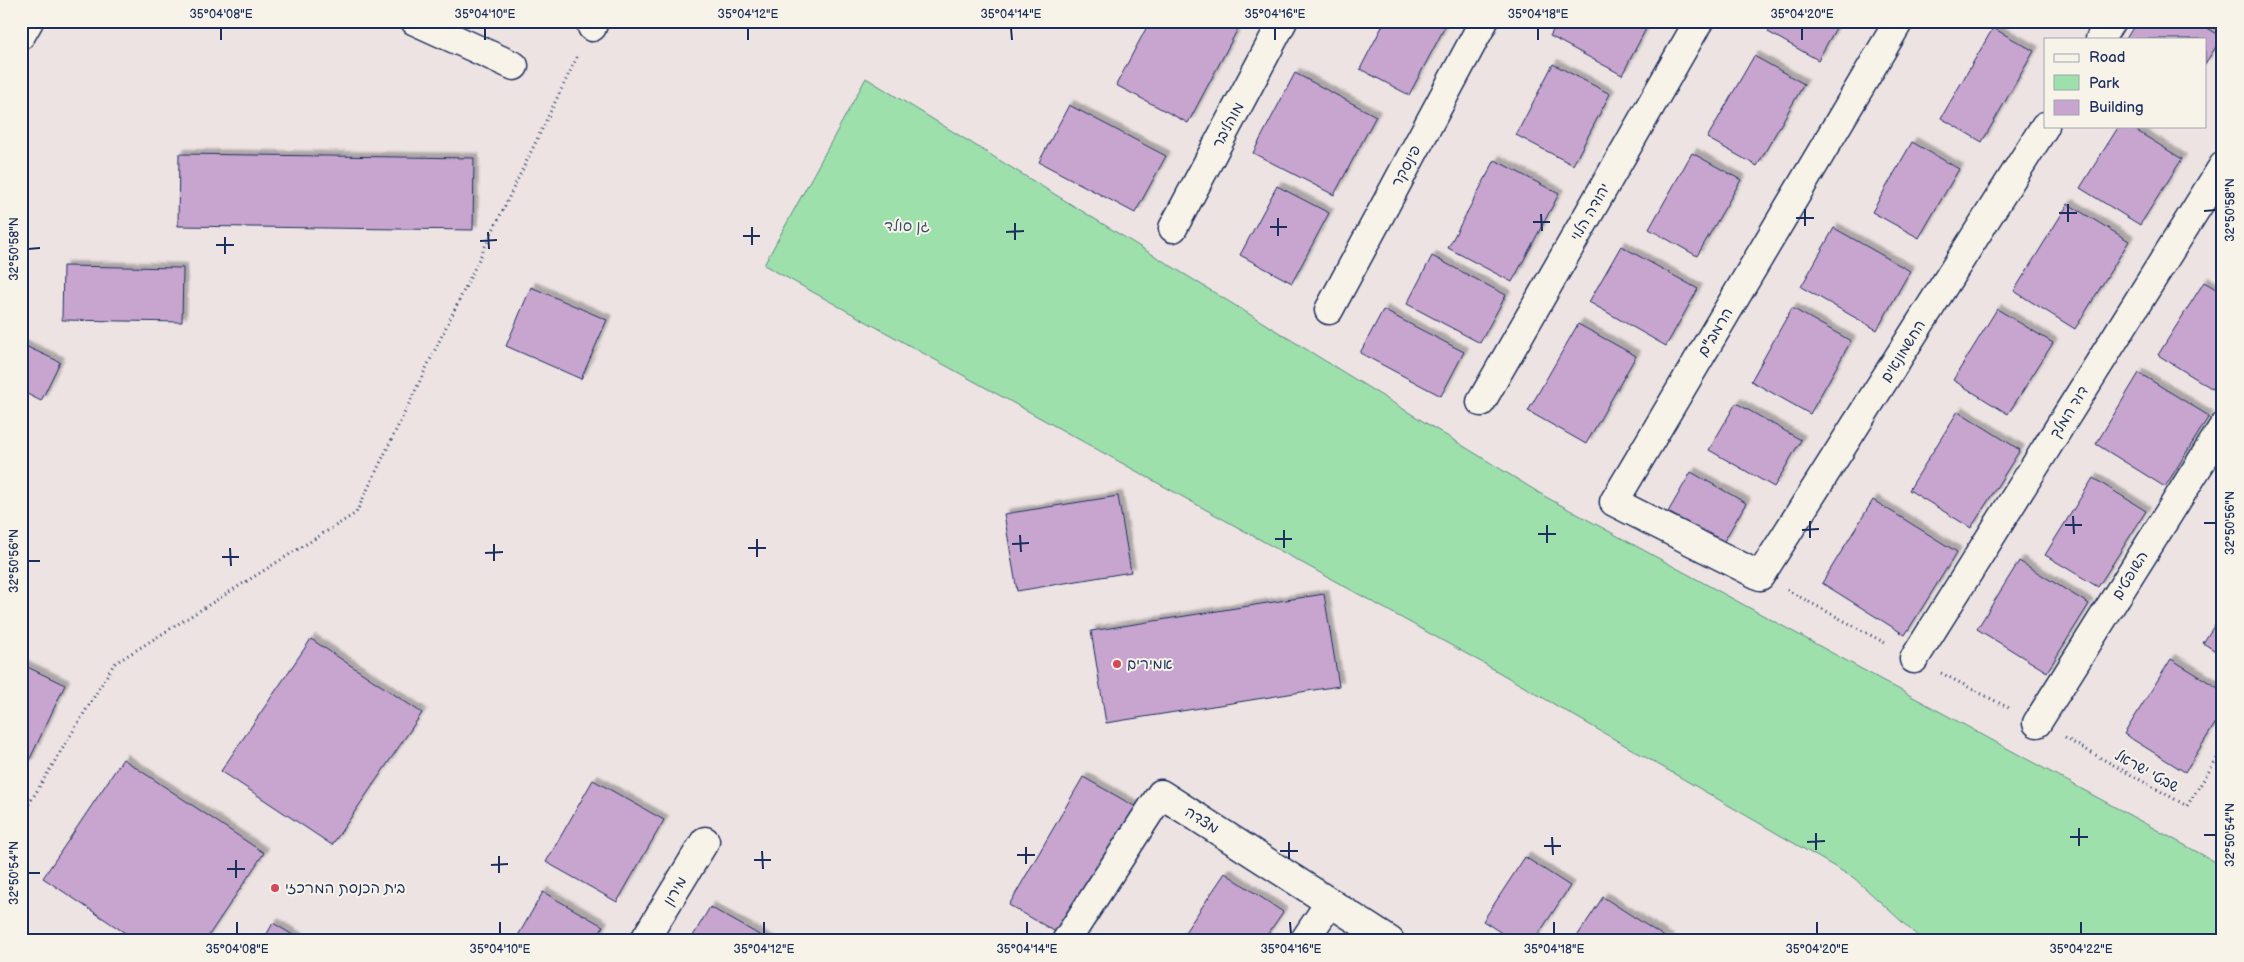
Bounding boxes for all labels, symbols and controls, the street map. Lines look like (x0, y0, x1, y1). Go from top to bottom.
text: 35°04'08"E (189, 7, 253, 22)
text: 35°04'10"E (455, 7, 515, 22)
text: 35°04'12"E (718, 7, 778, 22)
text: 35°04'14"E (980, 7, 1042, 22)
text: 35°04'16"E (1244, 7, 1306, 22)
text: 35°04'18"E (1508, 7, 1568, 22)
text: 35°04'20"E (1770, 7, 1834, 22)
legend (2044, 38, 2206, 128)
text: Road (2089, 48, 2125, 67)
text: Park (2089, 74, 2120, 93)
text: Building (2089, 98, 2144, 117)
street label: מוהליבר (1208, 99, 1249, 152)
street label: פינסקר (1387, 142, 1425, 191)
text: 32°50'58"N (2223, 178, 2238, 242)
street label: יהודה הלוי (1566, 180, 1615, 245)
text: 32°50'58"N (7, 217, 22, 281)
park label: גן סולד (884, 217, 930, 236)
street label: הרמב"ם (1694, 304, 1737, 360)
street label: החשמונאים (1877, 317, 1930, 386)
street label: דוד המלך (2046, 383, 2093, 442)
text: 32°50'56"N (2223, 491, 2238, 555)
text: 32°50'56"N (7, 529, 22, 593)
street label: השופטים (2108, 547, 2153, 603)
place label: אמירים (1127, 655, 1173, 674)
marker: אמירים (1111, 658, 1123, 670)
street label: שבטי ישראל (2111, 746, 2182, 797)
street label: מצדה (1181, 802, 1222, 838)
text: 32°50'54"N (2223, 803, 2238, 867)
text: 32°50'54"N (7, 841, 22, 905)
street label: מירון (659, 873, 692, 909)
place label: בית הכנסת המרכזי (285, 879, 406, 898)
marker: בית הכנסת המרכזי (269, 882, 281, 894)
text: 35°04'08"E (205, 942, 269, 957)
text: 35°04'10"E (470, 942, 530, 957)
text: 35°04'12"E (734, 942, 794, 957)
text: 35°04'14"E (996, 942, 1058, 957)
text: 35°04'16"E (1260, 942, 1322, 957)
text: 35°04'18"E (1524, 942, 1584, 957)
text: 35°04'20"E (1785, 942, 1849, 957)
text: 35°04'22"E (2049, 942, 2113, 957)

